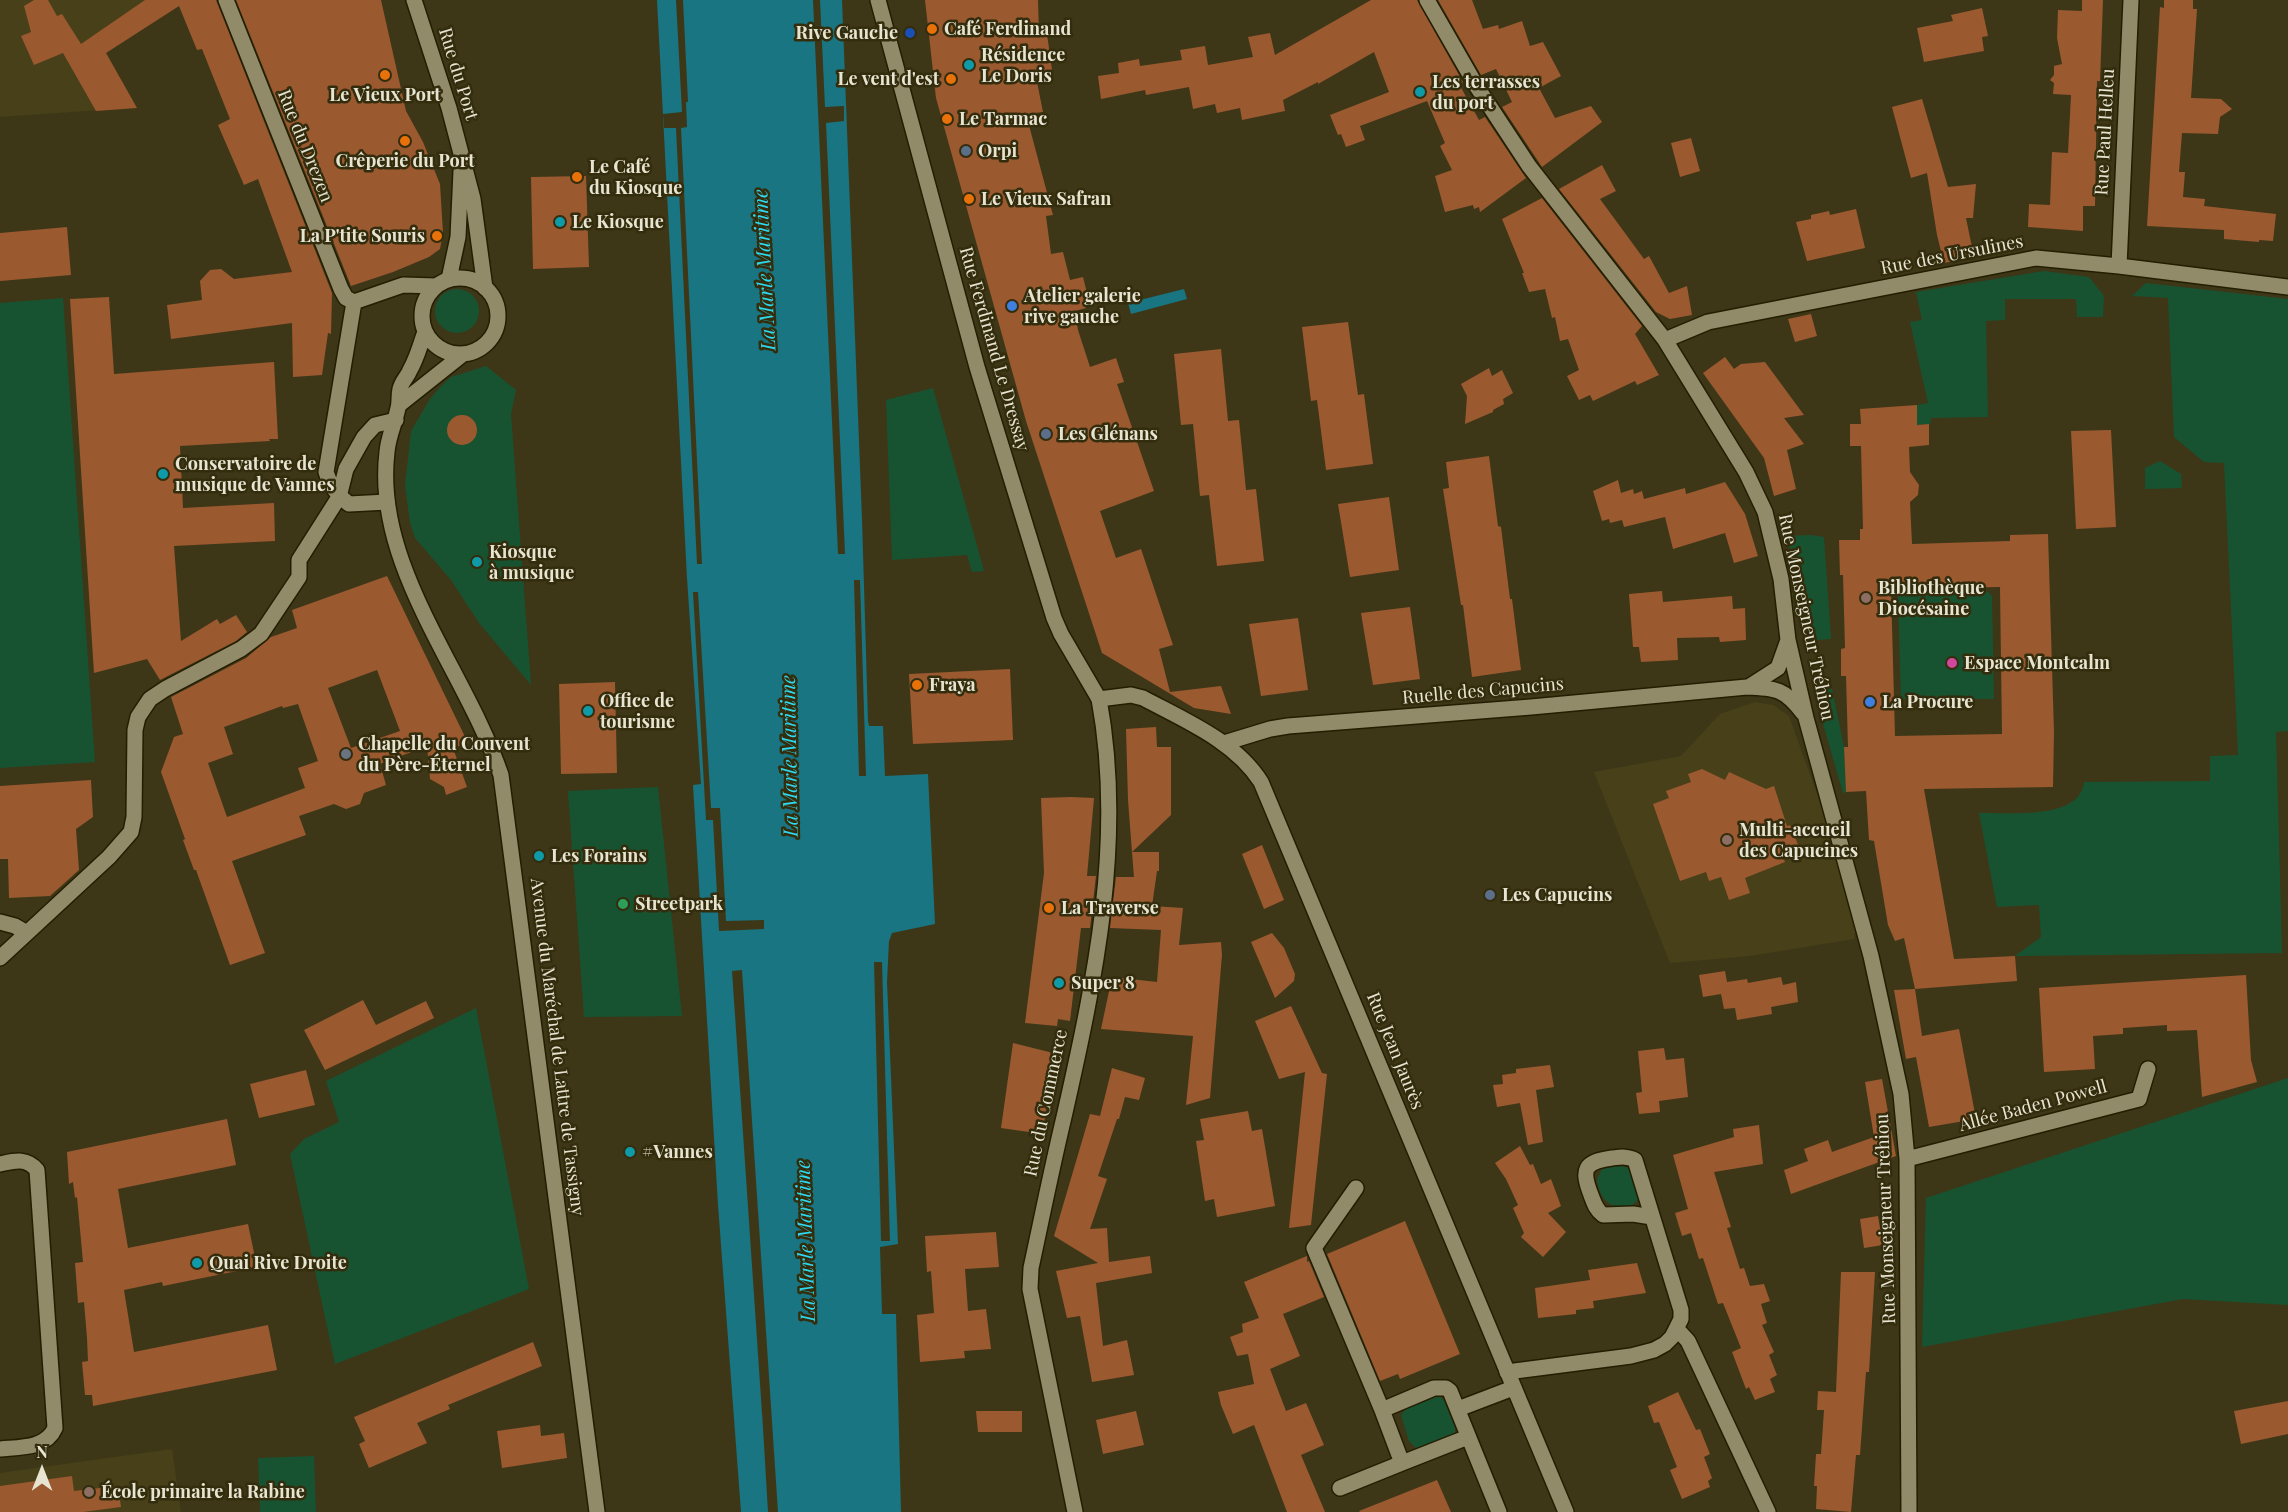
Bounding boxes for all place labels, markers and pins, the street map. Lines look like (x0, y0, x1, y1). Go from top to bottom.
place label: Café Ferdinand (944, 18, 1071, 40)
place label: Rive Gauche (795, 22, 898, 44)
marker: Café Ferdinand (925, 22, 939, 36)
marker: Rive Gauche (903, 26, 917, 40)
place label: Résidence Le Doris (981, 44, 1065, 86)
marker: Résidence Le Doris (962, 58, 976, 72)
marker: Le Vieux Port (378, 68, 392, 82)
place label: Le vent d'est (837, 68, 939, 90)
place label: Les terrasses du port (1432, 71, 1540, 113)
marker: Le vent d'est (944, 72, 958, 86)
place label: Le Vieux Port (329, 84, 441, 106)
marker: Les terrasses du port (1413, 85, 1427, 99)
place label: Le Tarmac (959, 108, 1047, 130)
marker: Le Tarmac (940, 112, 954, 126)
marker: Crêperie du Port (398, 134, 412, 148)
place label: Orpi (978, 140, 1017, 162)
marker: Orpi (959, 144, 973, 158)
place label: Crêperie du Port (335, 150, 475, 172)
place label: Le Café du Kiosque (589, 156, 682, 198)
marker: Le Café du Kiosque (570, 170, 584, 184)
place label: Le Vieux Safran (981, 188, 1111, 210)
marker: Le Vieux Safran (962, 192, 976, 206)
place label: Le Kiosque (572, 211, 664, 233)
marker: Le Kiosque (553, 215, 567, 229)
place label: La P'tite Souris (300, 225, 425, 247)
marker: La P'tite Souris (430, 229, 444, 243)
place label: Atelier galerie rive gauche (1024, 285, 1141, 328)
marker: Atelier galerie rive gauche (1005, 299, 1019, 313)
place label: Les Glénans (1058, 423, 1158, 445)
marker: Les Glénans (1039, 427, 1053, 441)
place label: Conservatoire de musique de Vannes (175, 453, 334, 496)
marker: Conservatoire de musique de Vannes (156, 467, 170, 481)
place label: Kiosque à musique (489, 541, 574, 584)
marker: Kiosque à musique (470, 555, 484, 569)
place label: Bibliothèque Diocésaine (1878, 577, 1984, 620)
marker: Bibliothèque Diocésaine (1859, 591, 1873, 605)
place label: Espace Montcalm (1964, 652, 2110, 674)
marker: Espace Montcalm (1945, 656, 1959, 670)
place label: Fraya (929, 674, 976, 696)
marker: Fraya (910, 678, 924, 692)
place label: Office de tourisme (600, 690, 675, 732)
place label: La Procure (1882, 691, 1973, 713)
marker: La Procure (1863, 695, 1877, 709)
marker: Office de tourisme (581, 704, 595, 718)
place label: Chapelle du Couvent du Père-Éternel (358, 733, 530, 776)
marker: Chapelle du Couvent du Père-Éternel (339, 747, 353, 761)
place label: Multi-accueil des Capucines (1739, 819, 1858, 862)
marker: Multi-accueil des Capucines (1720, 833, 1734, 847)
place label: Les Forains (551, 845, 647, 867)
marker: Les Forains (532, 849, 546, 863)
place label: Les Capucins (1502, 884, 1612, 906)
marker: Les Capucins (1483, 888, 1497, 902)
place label: Streetpark (635, 893, 723, 915)
marker: Streetpark (616, 897, 630, 911)
place label: La Traverse (1061, 897, 1159, 919)
marker: La Traverse (1042, 901, 1056, 915)
place label: Super 8 (1071, 972, 1135, 994)
marker: Super 8 (1052, 976, 1066, 990)
place label: #Vannes (642, 1141, 713, 1163)
marker: #Vannes (623, 1145, 637, 1159)
place label: Quai Rive Droite (209, 1252, 347, 1274)
marker: Quai Rive Droite (190, 1256, 204, 1270)
place label: École primaire la Rabine (101, 1481, 305, 1503)
marker: École primaire la Rabine (82, 1485, 96, 1499)

